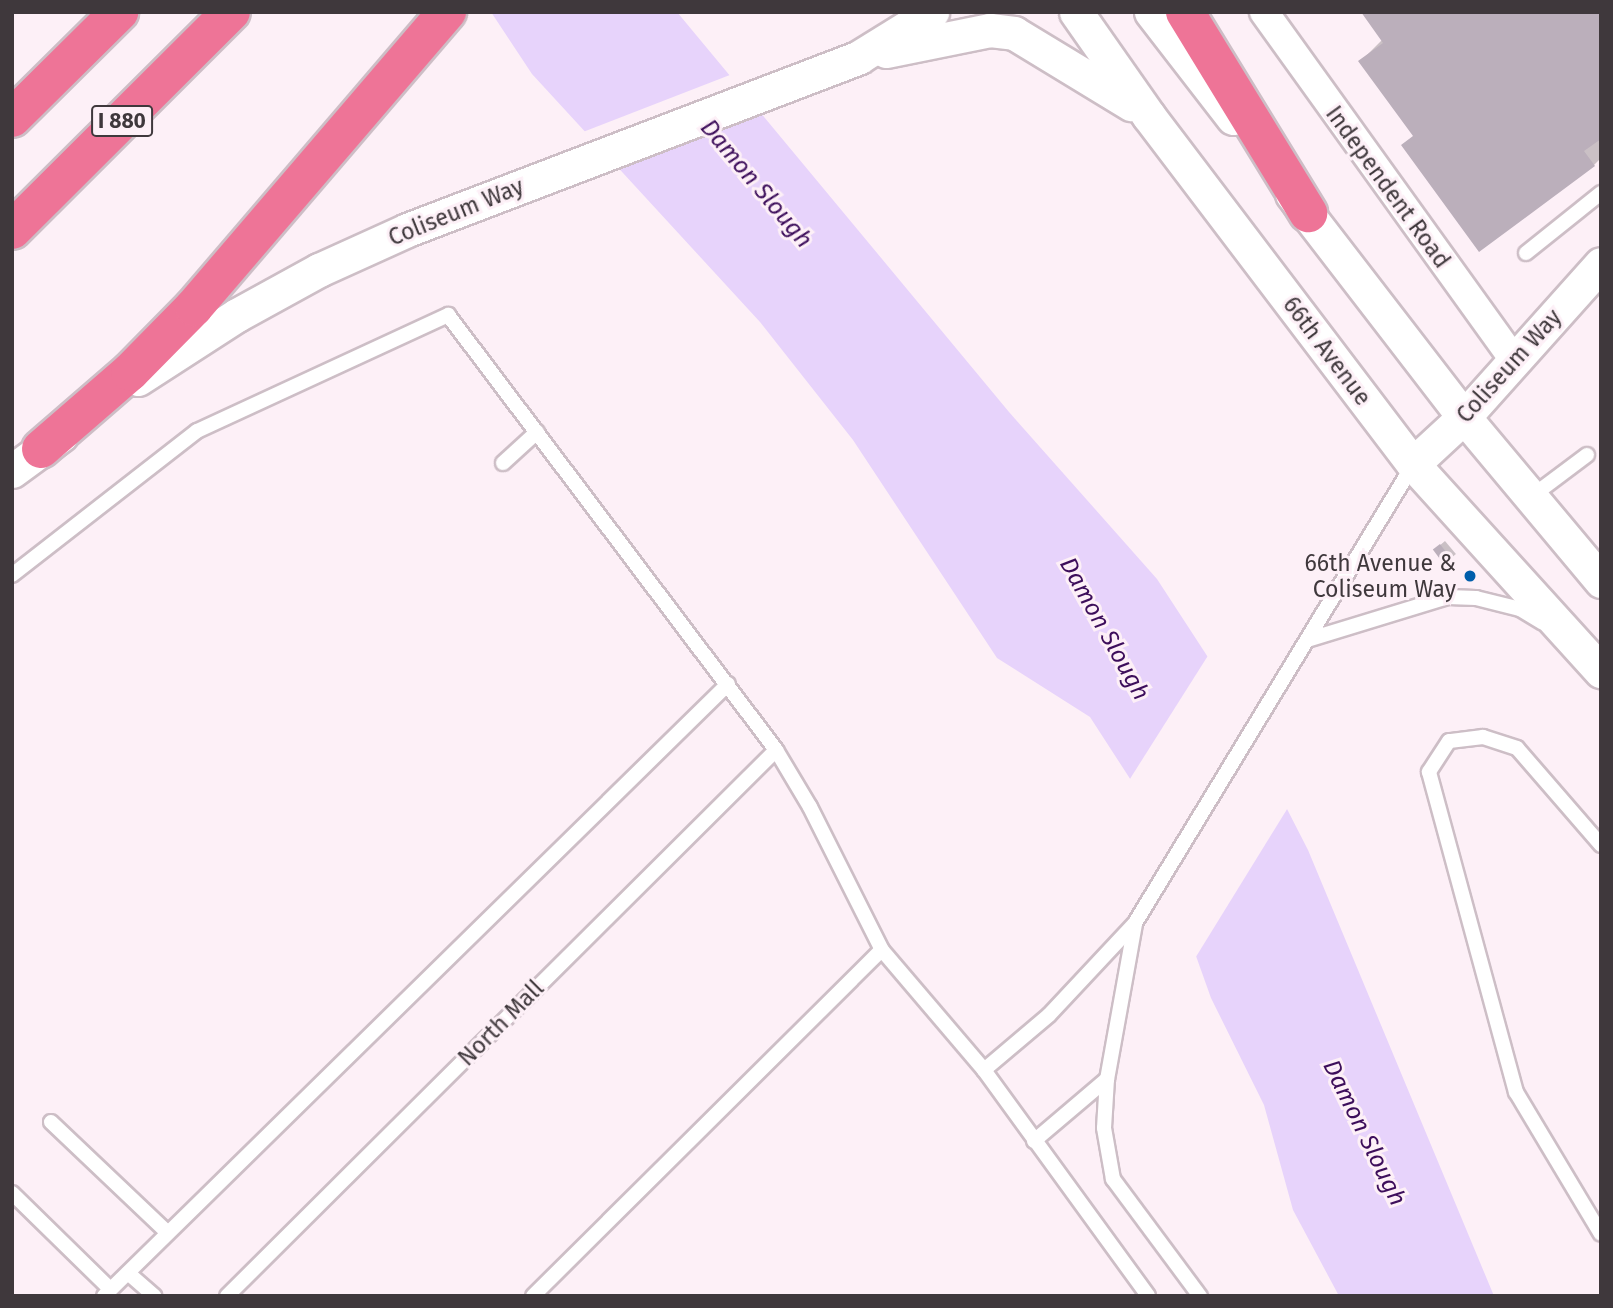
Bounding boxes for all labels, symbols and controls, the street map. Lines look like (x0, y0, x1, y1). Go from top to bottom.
street label: Independent Road (1320, 101, 1456, 273)
road number: I 880 (90, 104, 154, 138)
water label: Damon Slough (694, 114, 818, 254)
street label: Coliseum Way (384, 172, 528, 252)
street label: 66th Avenue (1277, 291, 1377, 411)
street label: Coliseum Way (1451, 304, 1567, 428)
place label: 66th Avenue & Coliseum Way (1304, 549, 1456, 603)
water label: Damon Slough (1053, 553, 1155, 705)
marker: 66th Avenue & Coliseum Way (1462, 568, 1478, 584)
street label: North Mall (453, 975, 549, 1071)
water label: Damon Slough (1316, 1055, 1412, 1211)

